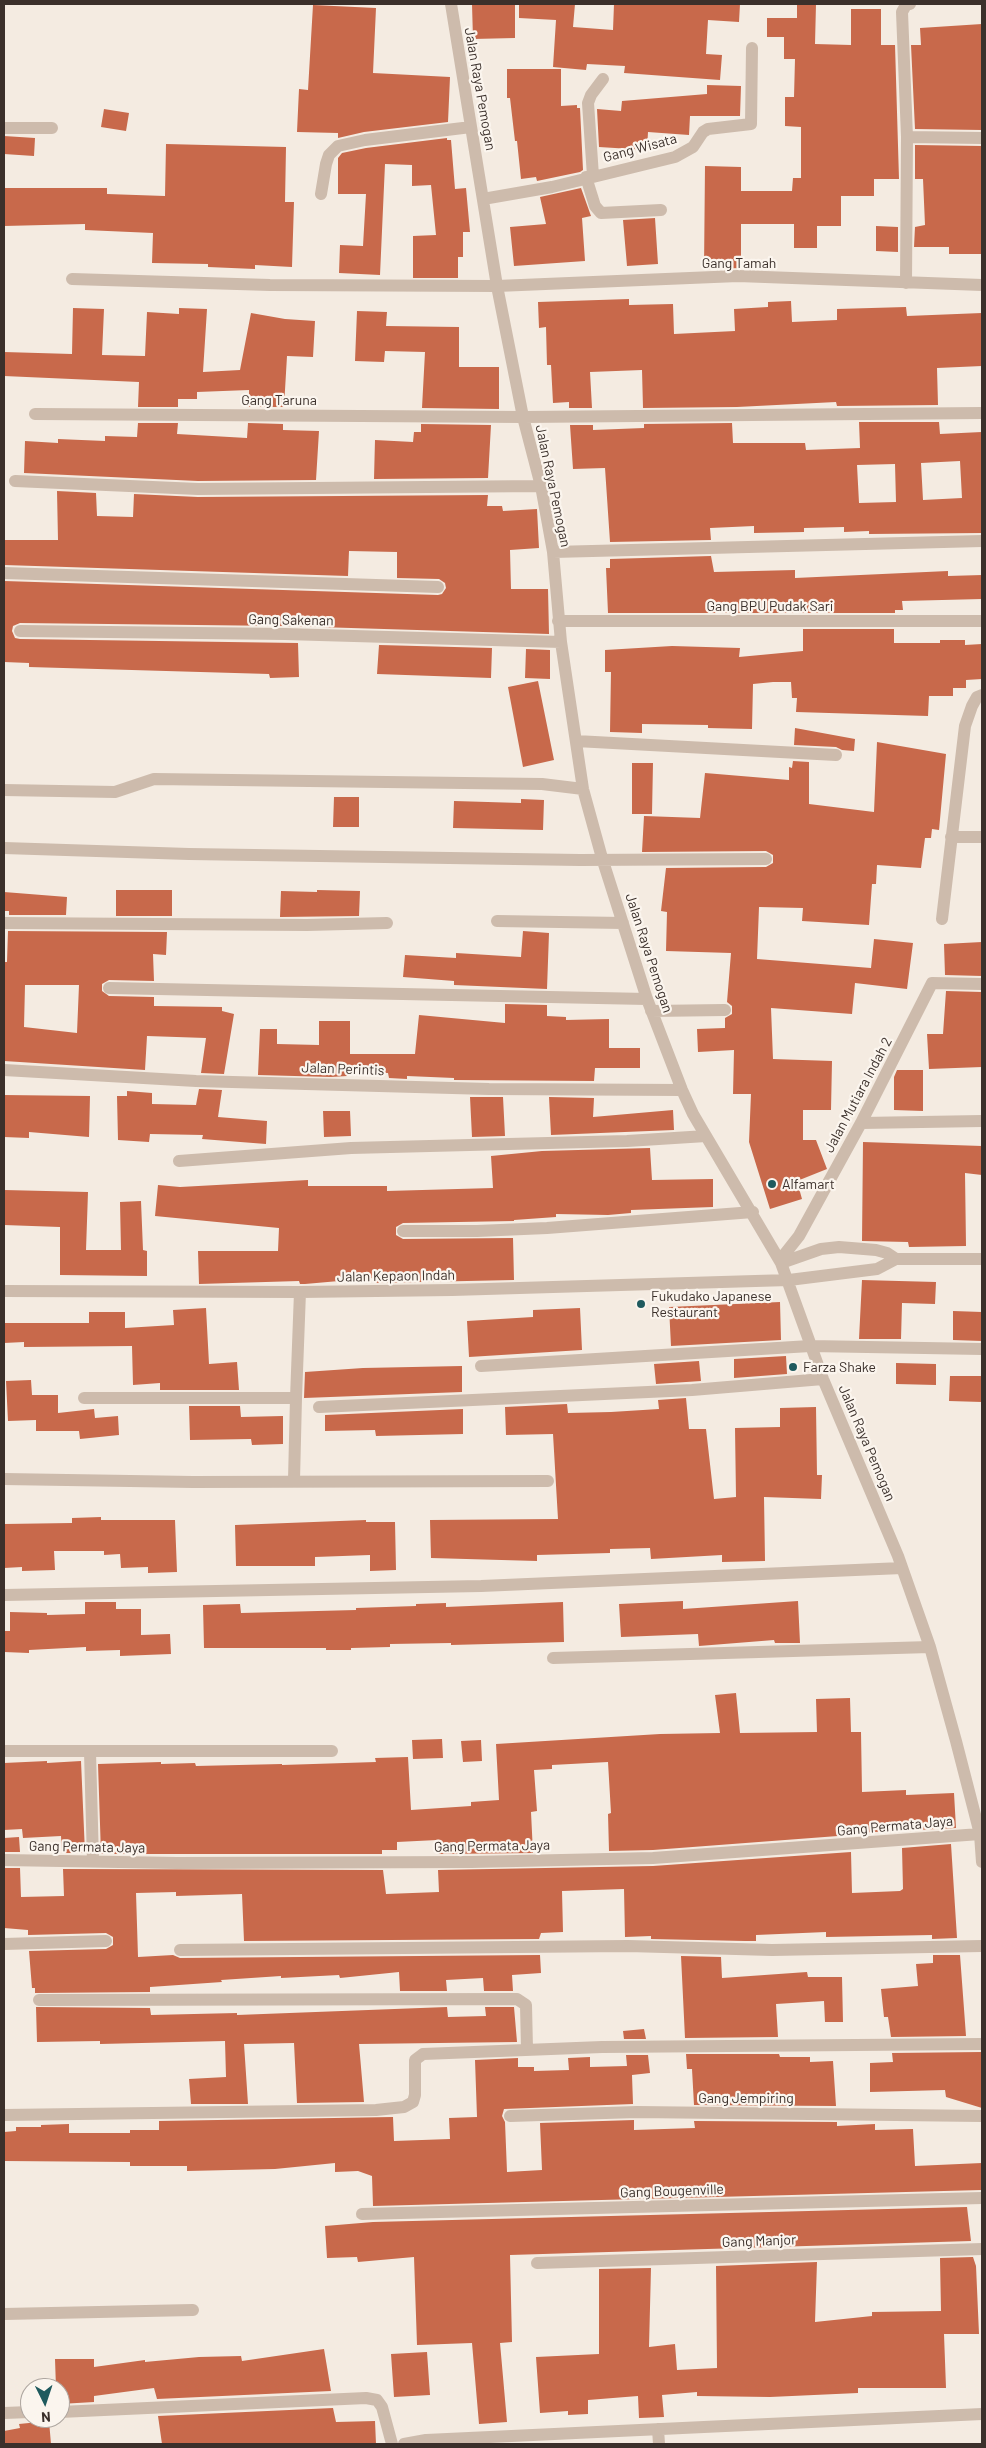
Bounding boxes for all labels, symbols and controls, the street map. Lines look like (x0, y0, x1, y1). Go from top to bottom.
street label: Jalan Raya Pemogan (461, 26, 499, 152)
street label: Gang Wisata (601, 130, 679, 166)
street label: Gang Tamah (702, 255, 776, 271)
street label: Gang Taruna (241, 392, 317, 408)
street label: Jalan Raya Pemogan (532, 423, 574, 549)
street label: Gang BPU Pudak Sari (707, 598, 833, 614)
street label: Gang Sakenan (248, 611, 334, 629)
street label: Jalan Raya Pemogan (622, 891, 676, 1015)
street label: Jalan Mutiara Indah 2 (821, 1035, 895, 1155)
street label: Jalan Perintis (301, 1059, 385, 1079)
place label: Alfamart (782, 1176, 835, 1192)
marker: Alfamart (766, 1178, 778, 1190)
street label: Jalan Kepaon Indah (337, 1267, 455, 1285)
place label: Fukudako Japanese Restaurant (651, 1288, 772, 1320)
marker: Fukudako Japanese Restaurant (635, 1298, 647, 1310)
place label: Farza Shake (803, 1359, 876, 1375)
marker: Farza Shake (787, 1361, 799, 1373)
street label: Jalan Raya Pemogan (835, 1382, 899, 1504)
street label: Gang Permata Jaya (836, 1813, 954, 1839)
street label: Gang Permata Jaya (434, 1837, 550, 1855)
street label: Gang Permata Jaya (29, 1838, 145, 1856)
street label: Gang Jempiring (698, 2090, 794, 2106)
street label: Gang Bougenville (620, 2181, 724, 2201)
street label: Gang Manjor (722, 2231, 796, 2251)
north arrow (20, 2378, 70, 2428)
text: N (41, 2409, 51, 2426)

